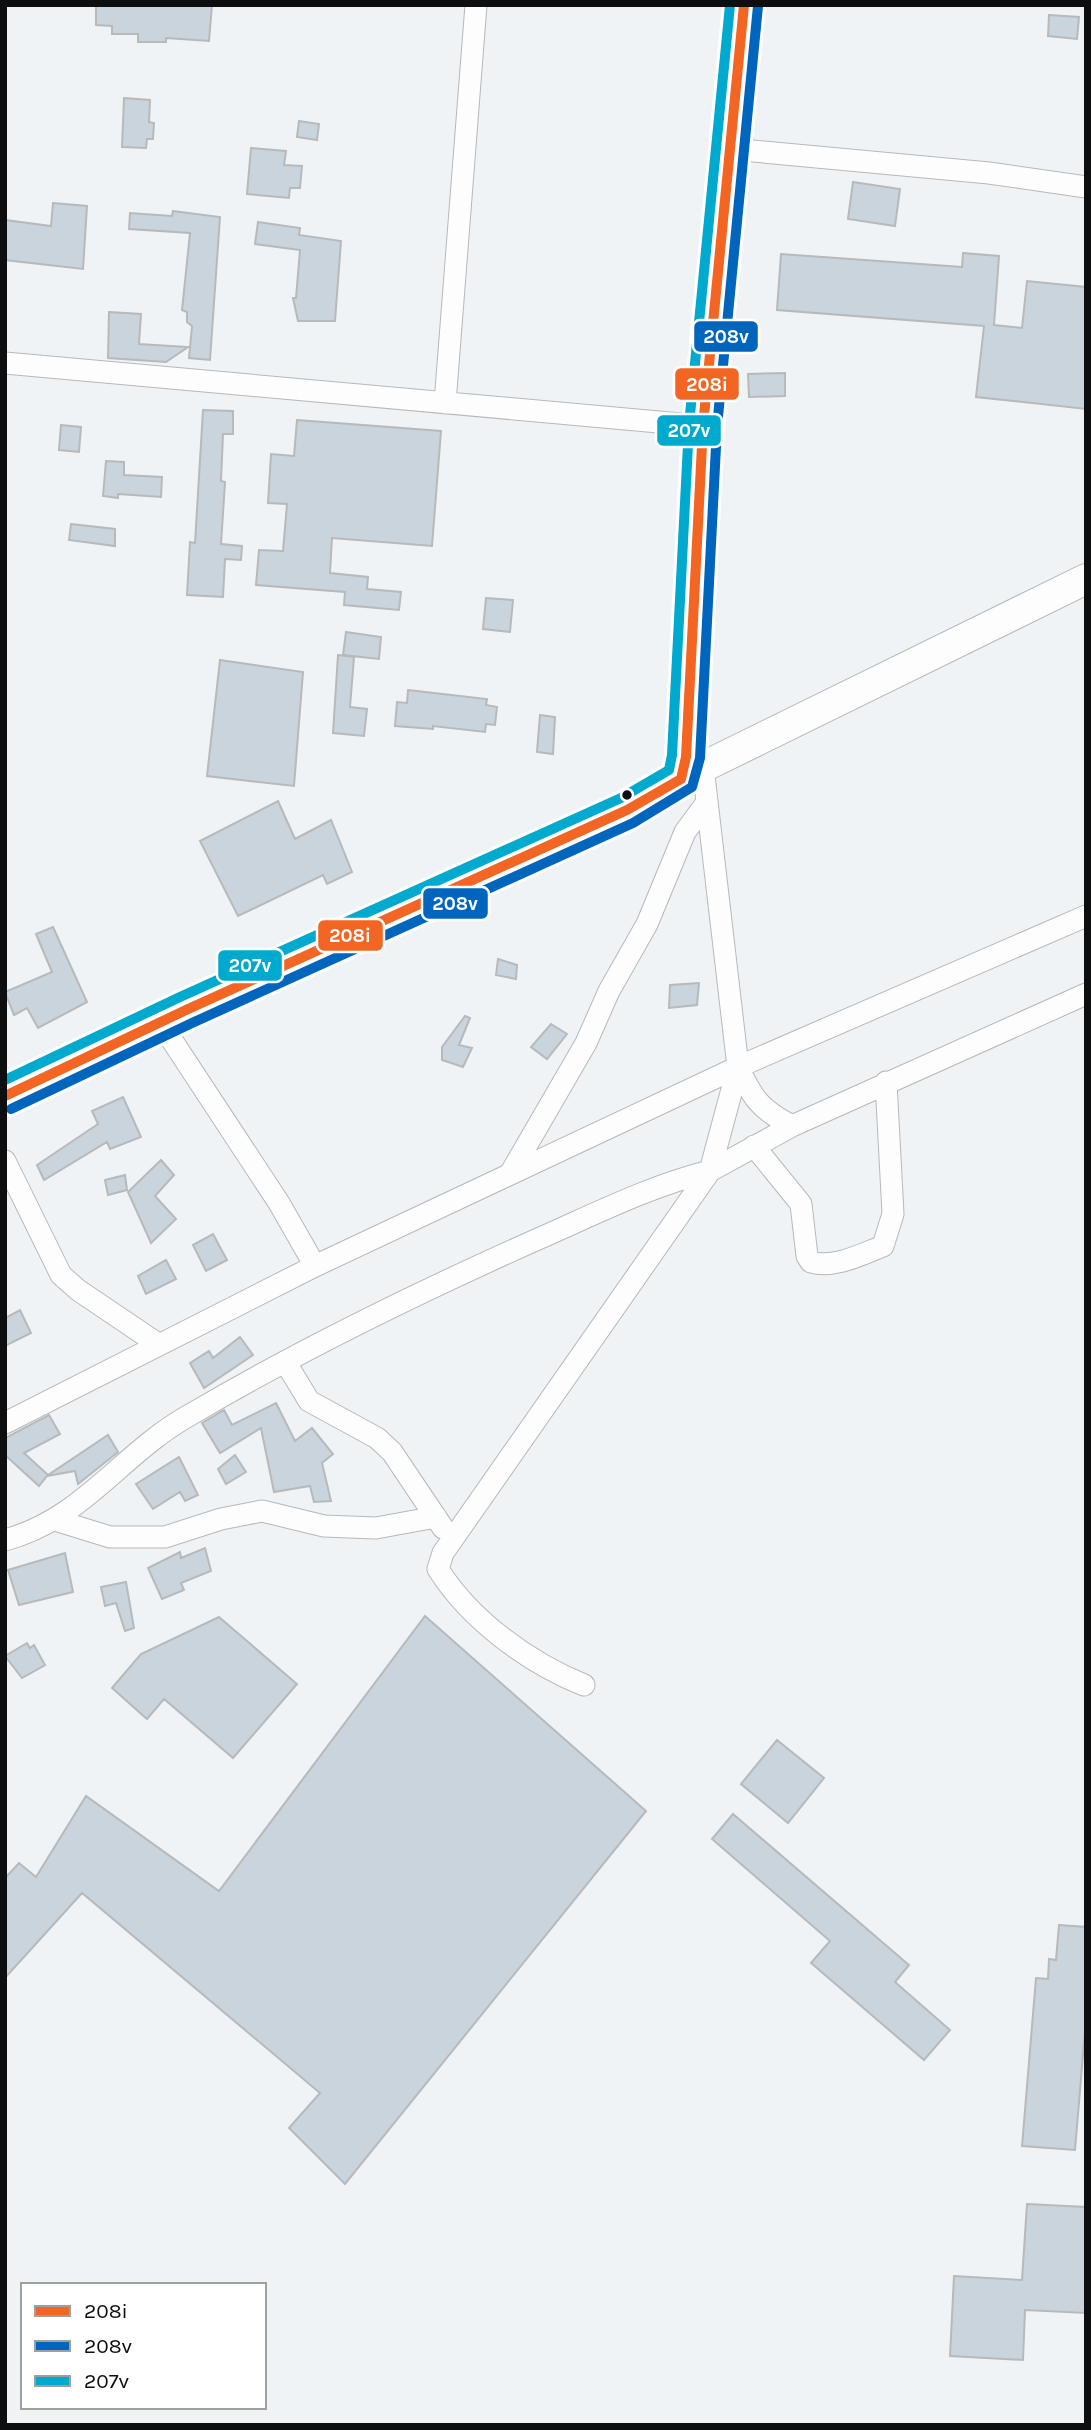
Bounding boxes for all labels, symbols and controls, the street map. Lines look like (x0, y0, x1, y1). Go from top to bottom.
line badge: 208v (693, 320, 759, 353)
text: 208v (703, 326, 749, 348)
line badge: 208i (674, 367, 740, 401)
text: 208i (686, 374, 728, 396)
line badge: 207v (656, 414, 722, 447)
text: 207v (668, 420, 711, 442)
unlabelled marker (620, 788, 634, 802)
line badge: 208v (422, 887, 489, 920)
text: 208v (432, 893, 478, 915)
line badge: 208i (317, 919, 384, 952)
text: 208i (329, 925, 371, 947)
line badge: 207v (217, 949, 283, 982)
text: 207v (229, 955, 272, 977)
legend (21, 2283, 266, 2409)
text: 208i (84, 2299, 128, 2323)
text: 208v (84, 2334, 133, 2358)
text: 207v (84, 2369, 129, 2393)

